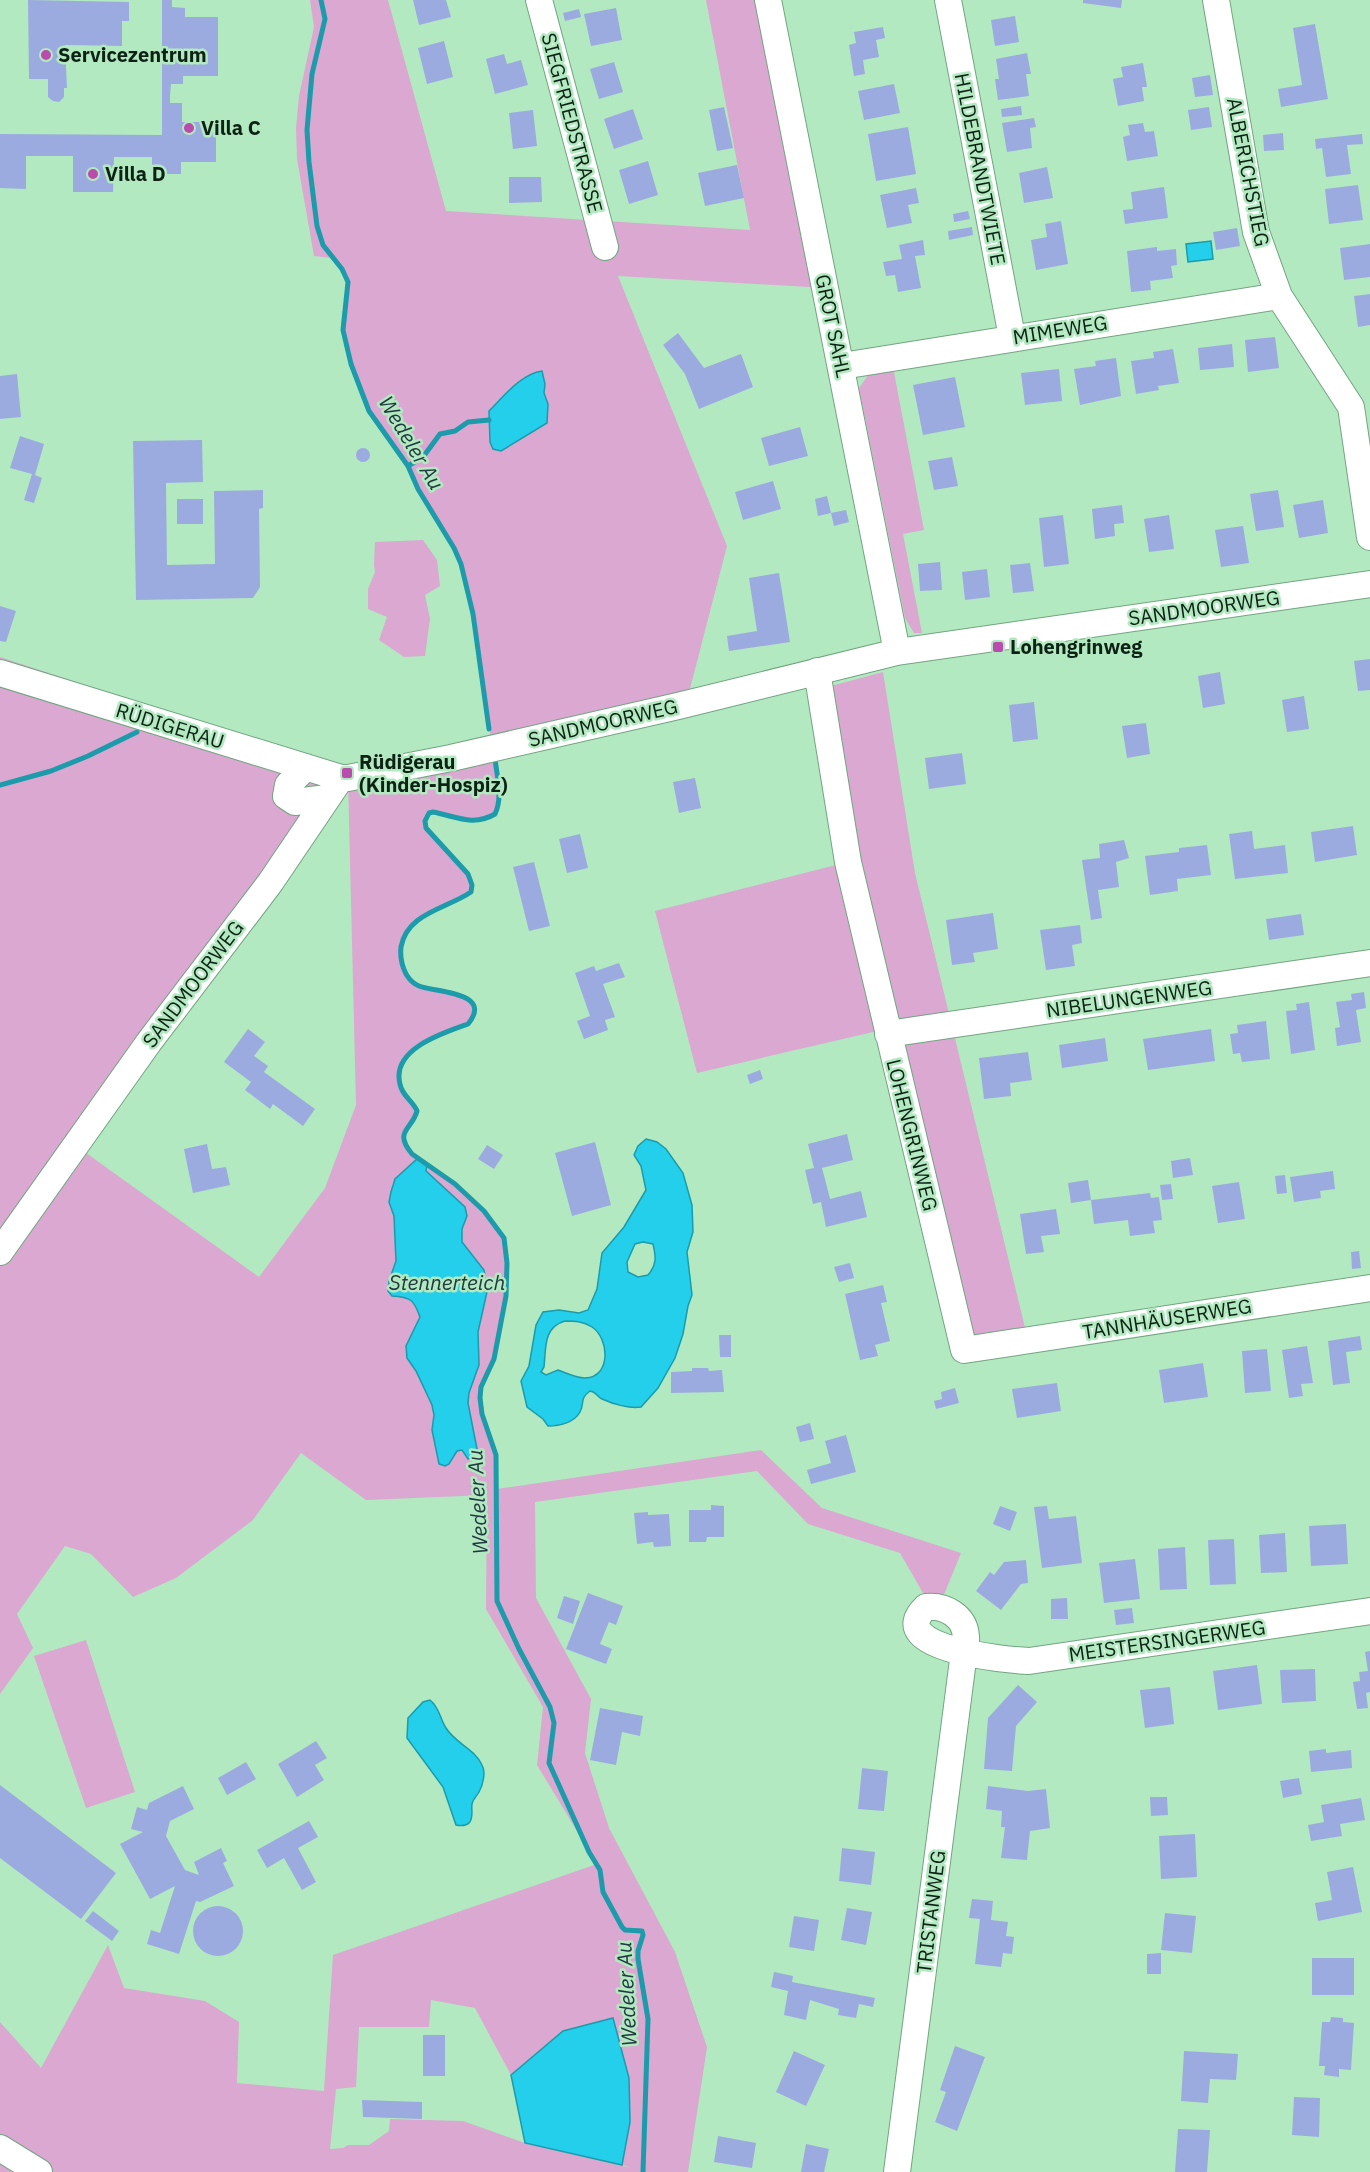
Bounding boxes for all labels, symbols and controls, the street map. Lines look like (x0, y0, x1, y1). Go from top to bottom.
street label: SIEGFRIEDSTRASSE (535, 30, 610, 216)
place label: Servicezentrum (58, 41, 207, 68)
marker: Servicezentrum (39, 48, 53, 62)
street label: HILDEBRANDTWIETE (949, 70, 1012, 267)
street label: ALBERICHSTIEG (1221, 95, 1276, 249)
place label: Villa C (201, 114, 261, 141)
marker: Villa C (182, 121, 196, 135)
place label: Villa D (105, 160, 166, 187)
marker: Villa D (86, 167, 100, 181)
street label: GROT SAHL (809, 272, 858, 380)
street label: MIMEWEG (1011, 309, 1109, 350)
water label: Wedeler Au (373, 390, 451, 495)
street label: SANDMOORWEG (1126, 584, 1281, 631)
place label: Lohengrinweg (1010, 633, 1143, 660)
marker: Lohengrinweg (991, 640, 1005, 654)
street label: SANDMOORWEG (526, 692, 680, 753)
street label: RÜDIGERAU (113, 696, 228, 755)
place label: Rüdigerau (Kinder-Hospiz) (359, 748, 508, 798)
marker: Rüdigerau (Kinder-Hospiz) (340, 766, 354, 780)
street label: SANDMOORWEG (136, 915, 249, 1053)
street label: NIBELUNGENWEG (1044, 974, 1214, 1024)
street label: LOHENGRINWEG (881, 1056, 944, 1214)
water label: Stennerteich (389, 1268, 505, 1296)
street label: TANNHÄUSERWEG (1080, 1292, 1253, 1345)
water label: Wedeler Au (460, 1449, 494, 1555)
street label: MEISTERSINGERWEG (1067, 1613, 1267, 1668)
street label: TRISTANWEG (910, 1849, 951, 1975)
water label: Wedeler Au (609, 1941, 643, 2047)

